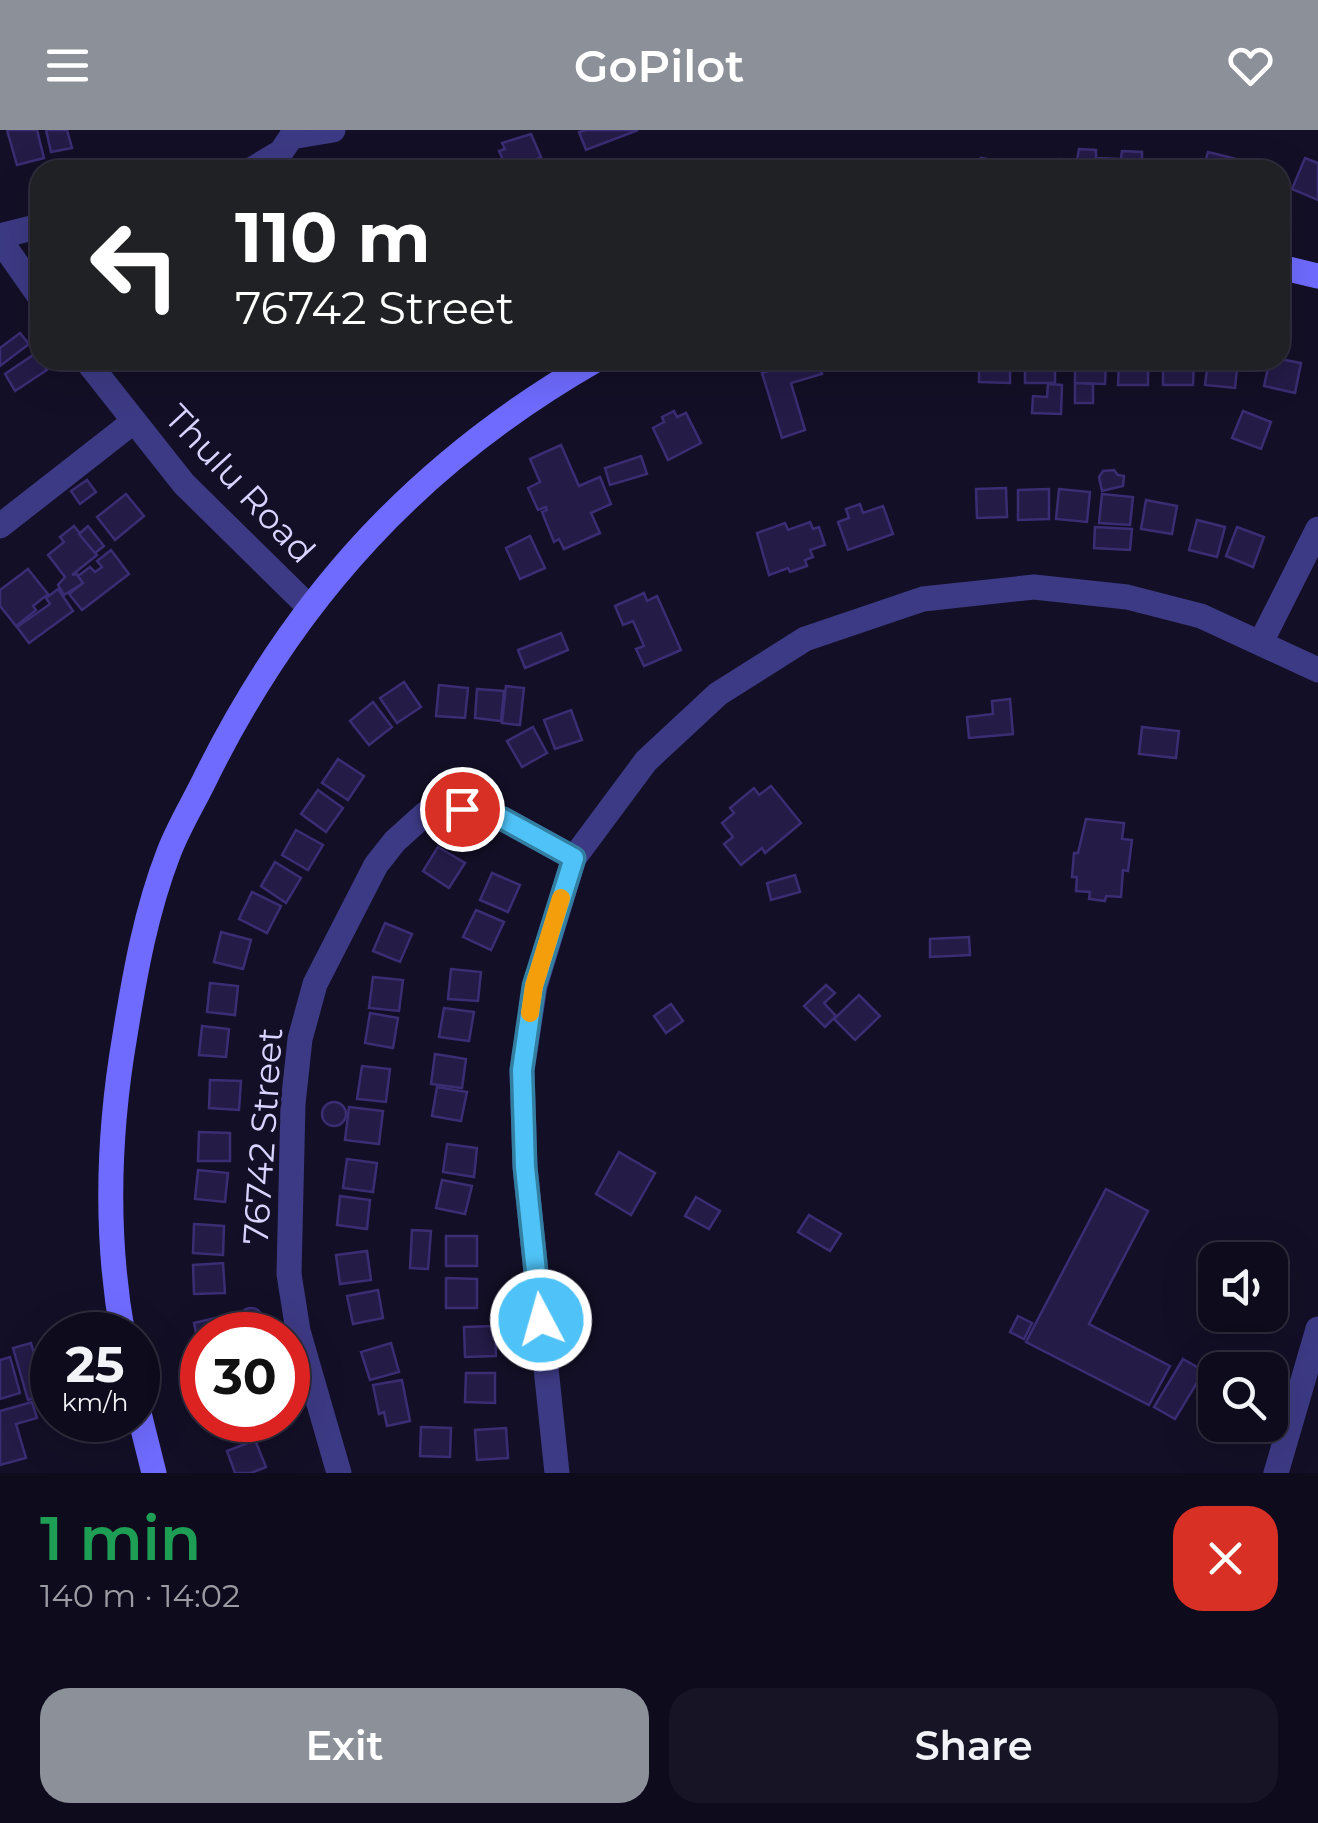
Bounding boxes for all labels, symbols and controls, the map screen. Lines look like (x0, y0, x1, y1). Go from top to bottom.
icon: menu (40, 38, 95, 93)
text: GoPilot (574, 38, 744, 93)
icon: heart (1223, 38, 1278, 93)
text: 110 m (235, 194, 431, 280)
icon: left (70, 200, 200, 330)
text: 76742 Street (235, 280, 514, 335)
street label: Thulu Road (156, 396, 325, 572)
pin (420, 767, 505, 852)
icon: arrive (435, 782, 490, 837)
street label: 76742 Street (233, 1026, 292, 1246)
map controls (1198, 1242, 1288, 1442)
button: sound (1198, 1242, 1288, 1332)
position arrow (489, 1268, 593, 1372)
speed limit sign: 30 (180, 1312, 310, 1442)
text: 25 (65, 1334, 125, 1395)
button: search (1198, 1352, 1288, 1442)
text: km/h (62, 1387, 128, 1417)
text: 1 min (40, 1502, 201, 1575)
button: close (1173, 1506, 1278, 1611)
text: 140 m · 14:02 (40, 1576, 240, 1615)
button: Exit (40, 1688, 649, 1803)
button: Share (669, 1688, 1278, 1803)

